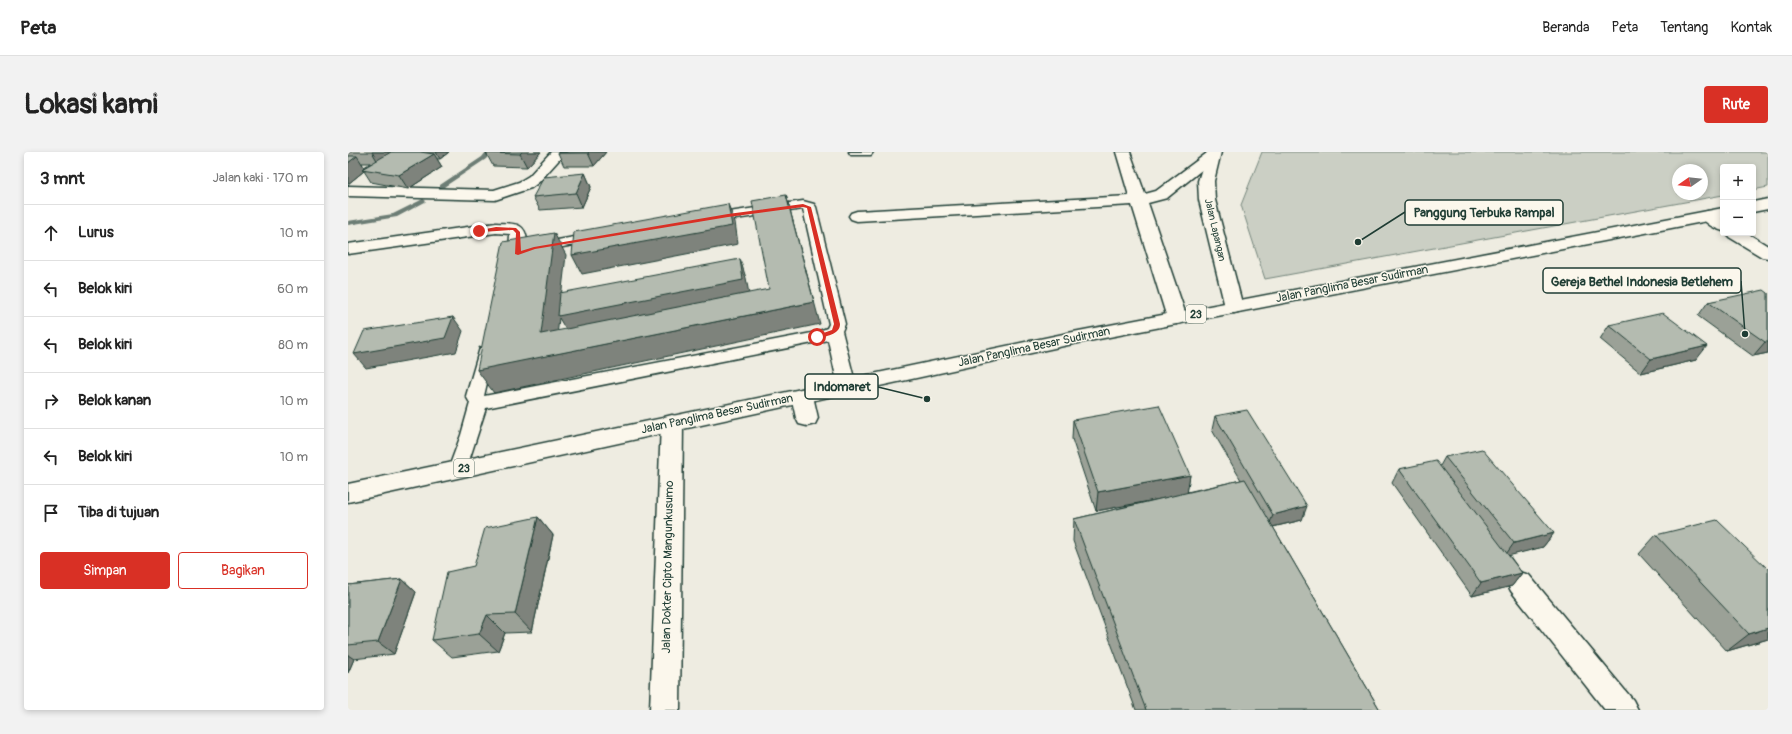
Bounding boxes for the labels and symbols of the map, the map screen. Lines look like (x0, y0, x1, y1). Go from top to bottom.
north arrow (1672, 164, 1708, 200)
street label: Jalan Lapangan (1202, 197, 1228, 263)
callout: Panggung Terbuka Rampal (1405, 200, 1563, 225)
text: Panggung Terbuka Rampal (1413, 205, 1555, 221)
route end (470, 222, 488, 240)
street label: Jalan Panglima Besar Sudirman (1274, 262, 1430, 306)
callout: Gereja Bethel Indonesia Betlehem (1543, 268, 1741, 293)
text: Gereja Bethel Indonesia Betlehem (1551, 274, 1734, 290)
road number: 23 (1186, 305, 1206, 323)
street label: Jalan Panglima Besar Sudirman (957, 323, 1112, 370)
route start (808, 328, 826, 346)
callout: Indomaret (805, 374, 878, 399)
text: Indomaret (813, 379, 871, 395)
street label: Jalan Panglima Besar Sudirman (640, 390, 795, 437)
road number: 23 (454, 459, 474, 477)
street label: Jalan Dokter Cipto Mangunkusumo (659, 480, 677, 654)

